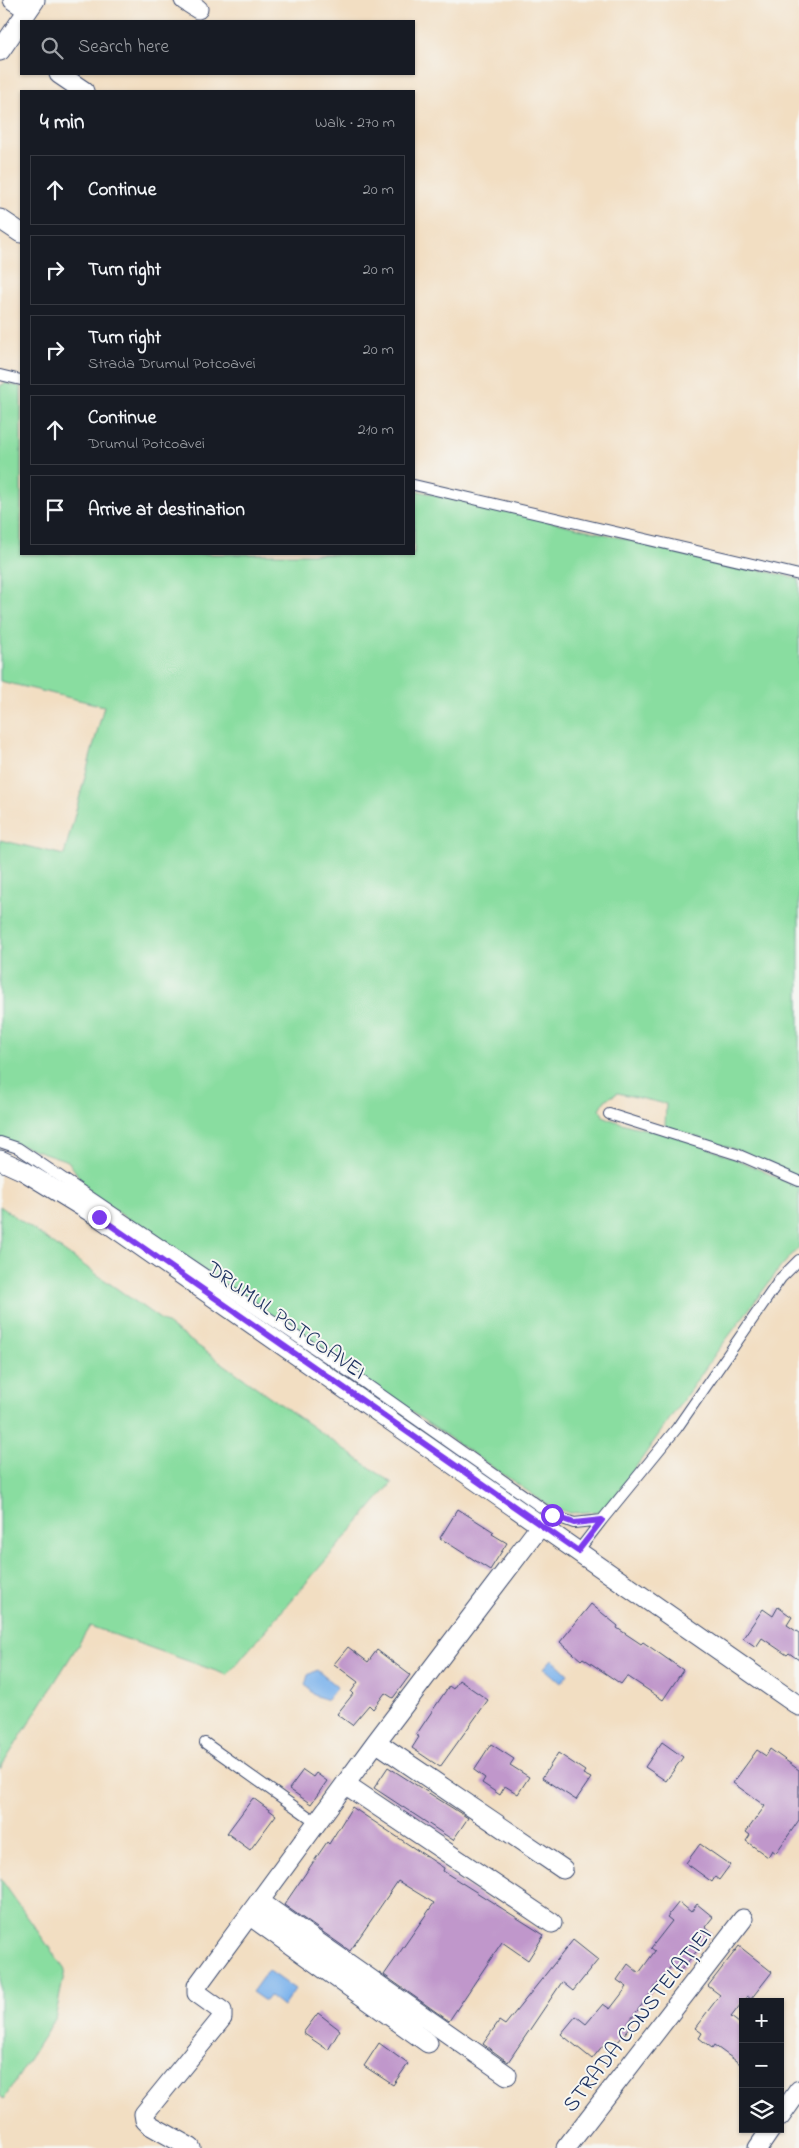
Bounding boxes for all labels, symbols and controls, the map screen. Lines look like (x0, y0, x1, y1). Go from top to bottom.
search box (20, 20, 415, 75)
icon: search (38, 34, 66, 62)
text: Search here (78, 34, 169, 61)
text: 4 min (40, 108, 84, 138)
text: Walk · 270 m (315, 111, 395, 135)
icon: ahead (41, 176, 69, 204)
text: Continue (88, 177, 156, 204)
text: 20 m (363, 178, 394, 202)
icon: right (41, 256, 69, 284)
text: Turn right (88, 257, 161, 284)
text: 20 m (363, 258, 394, 282)
text: Turn right (88, 325, 161, 352)
icon: right (41, 336, 69, 364)
text: 20 m (363, 338, 394, 362)
text: Strada Drumul Potcoavei (88, 352, 256, 376)
text: Continue (88, 405, 156, 432)
icon: ahead (41, 416, 69, 444)
text: 210 m (358, 418, 394, 442)
text: Drumul Potcoavei (88, 432, 205, 456)
icon: arrive (41, 496, 69, 524)
text: Arrive at destination (88, 497, 245, 524)
route end (88, 1206, 111, 1229)
street label: DRUMUL POTCOAVEI (198, 1254, 372, 1389)
route start (541, 1504, 564, 1527)
street label: STRADA CONSTELAȚIEI (556, 1922, 721, 2120)
map controls (739, 1998, 784, 2133)
button: + (739, 1998, 784, 2043)
button: − (739, 2043, 784, 2088)
button: layers (739, 2088, 784, 2133)

